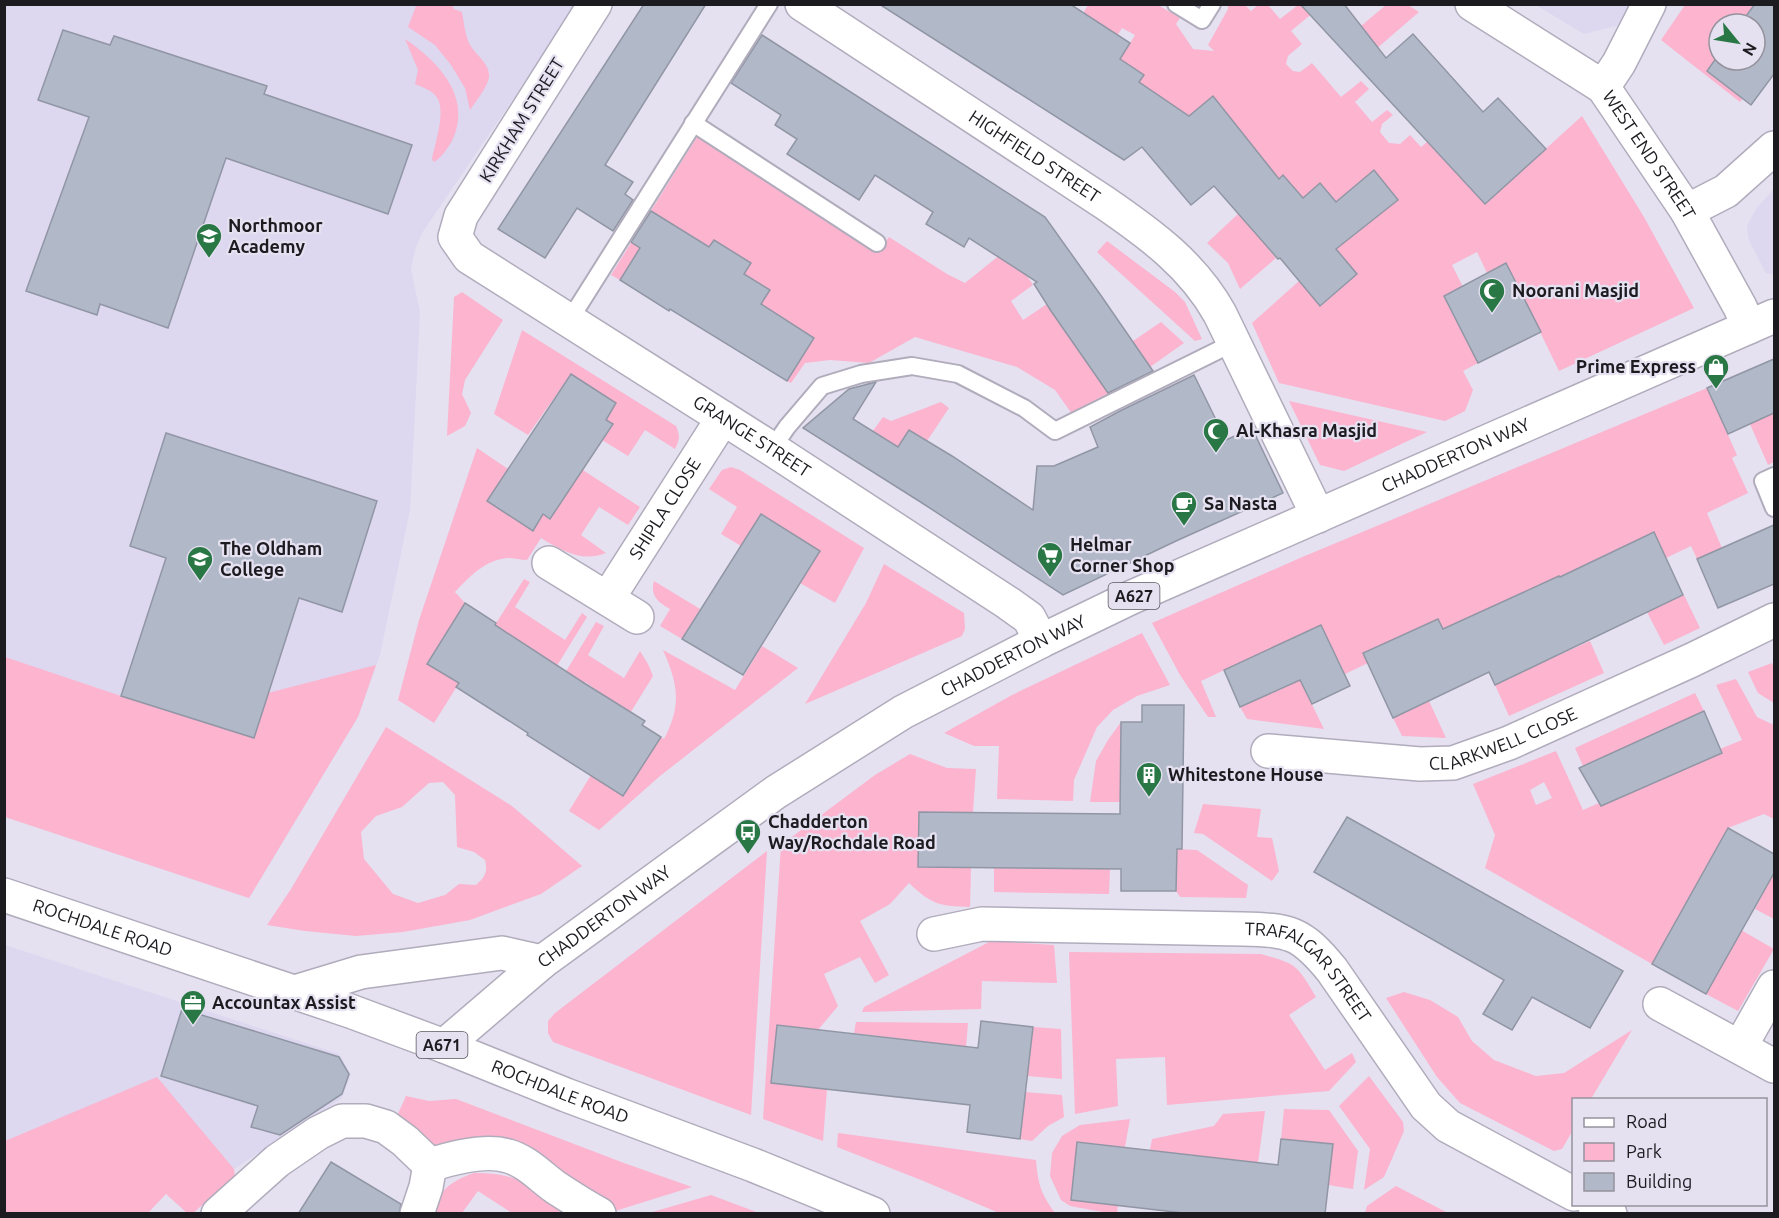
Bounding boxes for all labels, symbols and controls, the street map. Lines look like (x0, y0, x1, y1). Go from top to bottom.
north arrow (1707, 12, 1767, 72)
text: N (1739, 40, 1761, 59)
street label: KIRKHAM STREET (475, 54, 567, 185)
street label: WEST END STREET (1599, 86, 1700, 222)
street label: HIGHFIELD STREET (966, 105, 1104, 206)
place label: Northmoor Academy (228, 215, 323, 256)
school or university icon: Northmoor Academy (194, 221, 224, 259)
mosque icon: Noorani Masjid (1477, 276, 1507, 314)
place label: Noorani Masjid (1512, 280, 1639, 300)
shop icon: Prime Express (1701, 352, 1731, 390)
place label: Prime Express (1576, 356, 1696, 376)
street label: GRANGE STREET (690, 391, 815, 481)
street label: CHADDERTON WAY (1378, 413, 1533, 496)
mosque icon: Al-Khasra Masjid (1201, 416, 1231, 454)
place label: Al-Khasra Masjid (1236, 420, 1377, 440)
street label: SHIPLA CLOSE (625, 454, 704, 562)
cafe icon: Sa Nasta (1169, 489, 1199, 527)
place label: Sa Nasta (1204, 493, 1277, 513)
place label: Helmar Corner Shop (1070, 534, 1175, 575)
place label: The Oldham College (220, 538, 322, 579)
supermarket icon: Helmar Corner Shop (1035, 540, 1065, 578)
school or university icon: The Oldham College (185, 544, 215, 582)
road number: A627 (1108, 583, 1160, 609)
street label: CHADDERTON WAY (937, 610, 1089, 700)
street label: CLARKWELL CLOSE (1429, 703, 1580, 773)
building icon: Whitestone House (1134, 760, 1164, 798)
place label: Whitestone House (1168, 764, 1324, 784)
place label: Chadderton Way/Rochdale Road (768, 811, 936, 852)
bus stop icon: Chadderton Way/Rochdale Road (733, 817, 763, 855)
street label: CHADDERTON WAY (533, 861, 675, 971)
street label: ROCHDALE ROAD (31, 894, 175, 960)
street label: TRAFALGAR STREET (1244, 918, 1376, 1025)
office icon: Accountax Assist (178, 988, 208, 1026)
place label: Accountax Assist (212, 992, 356, 1012)
road number: A671 (416, 1032, 468, 1058)
street label: ROCHDALE ROAD (489, 1055, 632, 1127)
legend (1572, 1098, 1767, 1206)
text: Road (1626, 1111, 1668, 1131)
text: Park (1626, 1141, 1662, 1161)
text: Building (1626, 1171, 1692, 1191)

